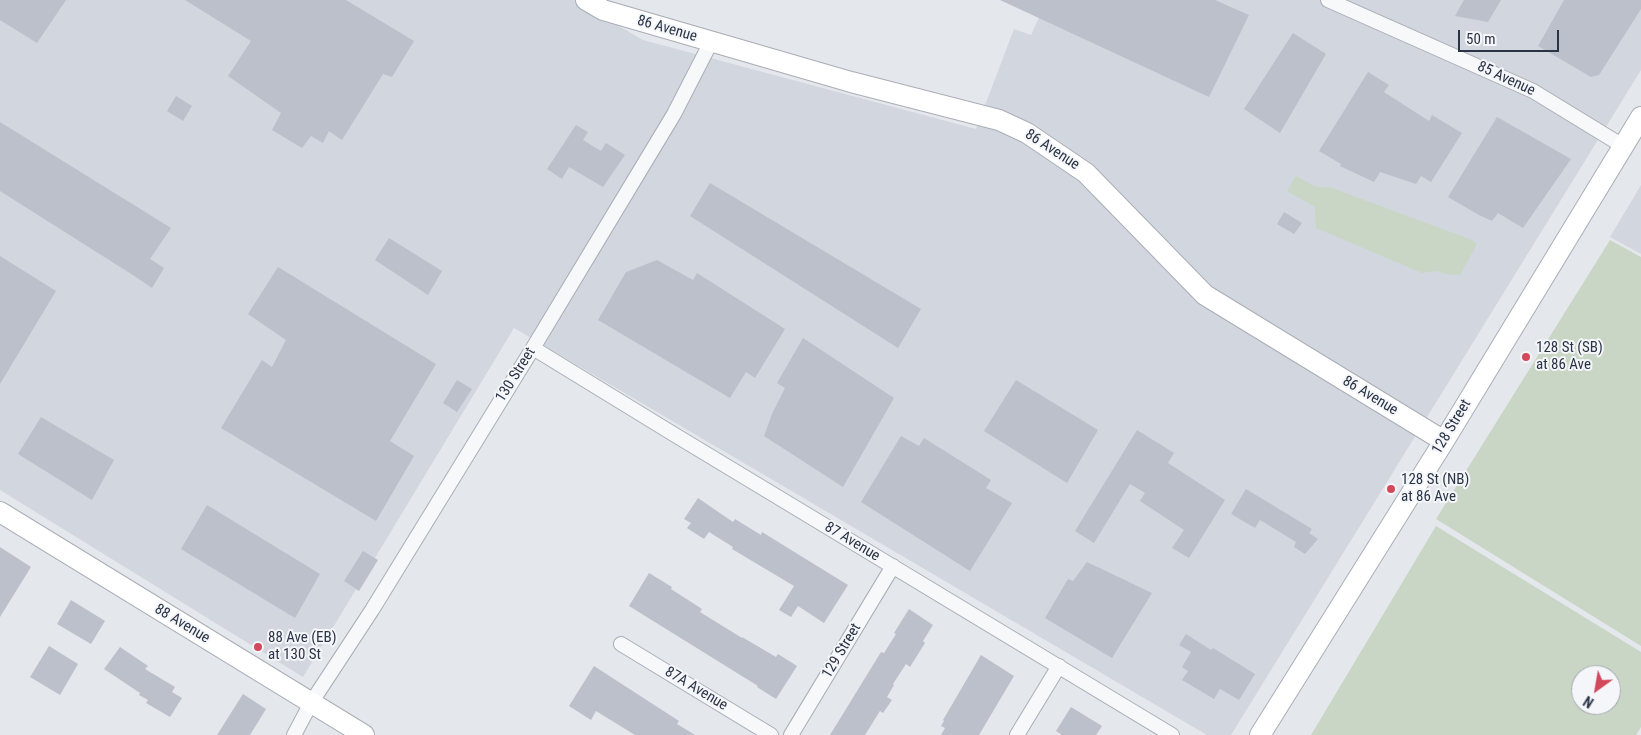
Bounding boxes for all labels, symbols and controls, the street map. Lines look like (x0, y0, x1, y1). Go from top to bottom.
street label: 86 Avenue (635, 12, 699, 46)
scale bar (1461, 20, 1562, 52)
text: 50 m (1466, 30, 1496, 48)
street label: 85 Avenue (1474, 58, 1538, 100)
street label: 86 Avenue (1021, 126, 1083, 174)
place label: 128 St (SB) at 86 Ave (1536, 339, 1603, 374)
street label: 130 Street (492, 344, 540, 406)
marker: 128 St (SB) at 86 Ave (1520, 351, 1532, 363)
street label: 86 Avenue (1339, 372, 1401, 420)
street label: 128 Street (1429, 396, 1475, 458)
place label: 128 St (NB) at 86 Ave (1401, 471, 1469, 506)
marker: 128 St (NB) at 86 Ave (1385, 483, 1397, 495)
street label: 87 Avenue (821, 518, 883, 566)
street label: 88 Avenue (151, 600, 213, 648)
street label: 129 Street (819, 620, 865, 682)
place label: 88 Ave (EB) at 130 St (268, 629, 336, 664)
marker: 88 Ave (EB) at 130 St (252, 641, 264, 653)
street label: 87A Avenue (661, 663, 731, 715)
north arrow (1571, 665, 1621, 715)
text: N (1581, 693, 1596, 711)

